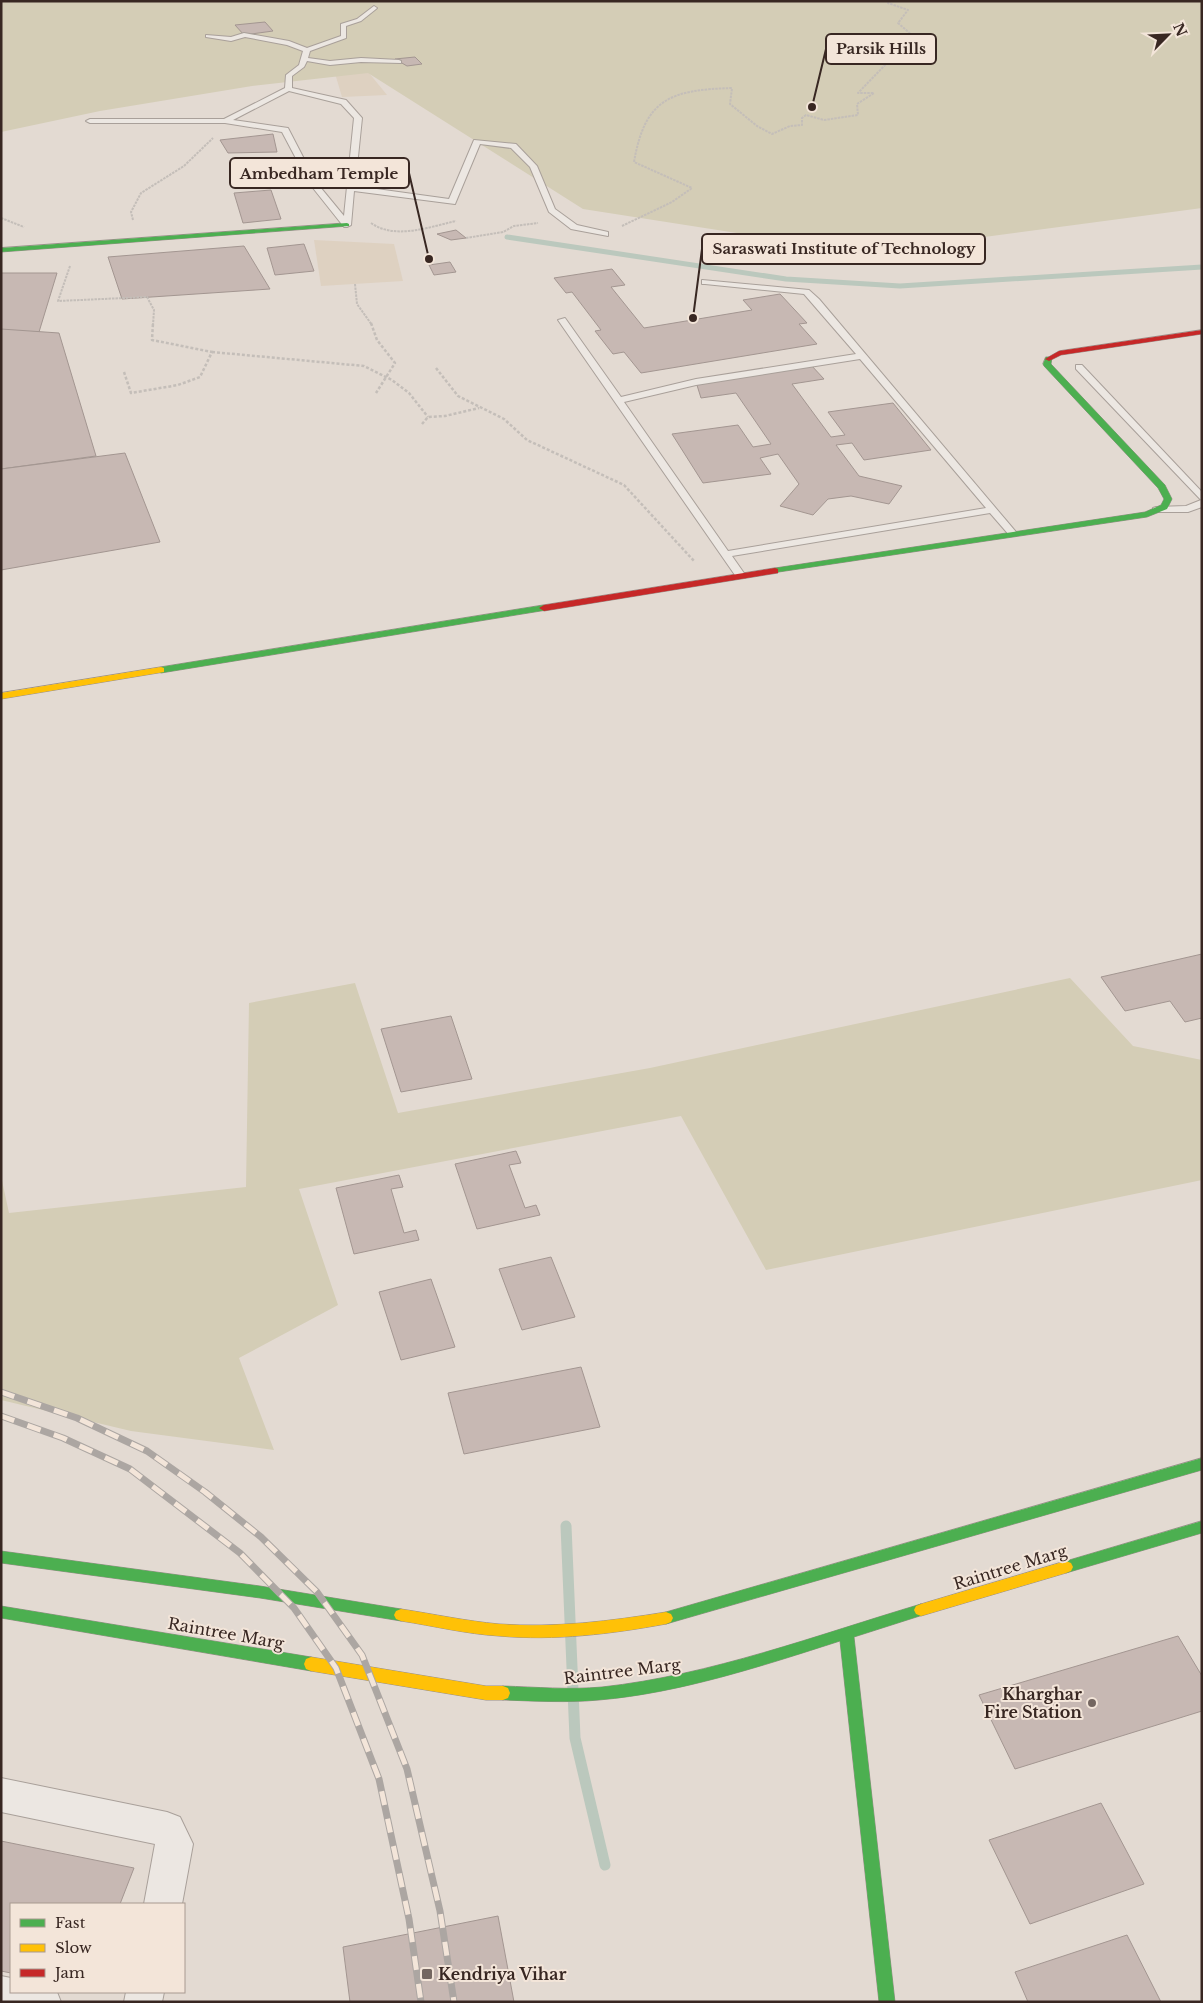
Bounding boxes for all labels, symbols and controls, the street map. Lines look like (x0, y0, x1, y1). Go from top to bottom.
north arrow (1143, 10, 1193, 60)
text: N (1169, 20, 1191, 39)
callout: Parsik Hills (826, 34, 936, 64)
text: Parsik Hills (836, 39, 926, 58)
callout: Ambedham Temple (230, 158, 409, 188)
text: Ambedham Temple (239, 164, 399, 183)
callout: Saraswati Institute of Technology (702, 234, 985, 264)
text: Saraswati Institute of Technology (713, 239, 976, 258)
street label: Raintree Marg (951, 1540, 1070, 1594)
street label: Raintree Marg (166, 1613, 286, 1653)
street label: Raintree Marg (562, 1654, 682, 1688)
place label: Kharghar Fire Station (984, 1684, 1082, 1722)
marker: Kharghar Fire Station (1086, 1697, 1098, 1709)
legend (10, 1903, 185, 1993)
text: Fast (55, 1913, 86, 1932)
text: Slow (55, 1938, 92, 1957)
text: Jam (53, 1963, 85, 1982)
place label: Kendriya Vihar (438, 1964, 566, 1984)
marker: Kendriya Vihar (420, 1967, 434, 1981)

